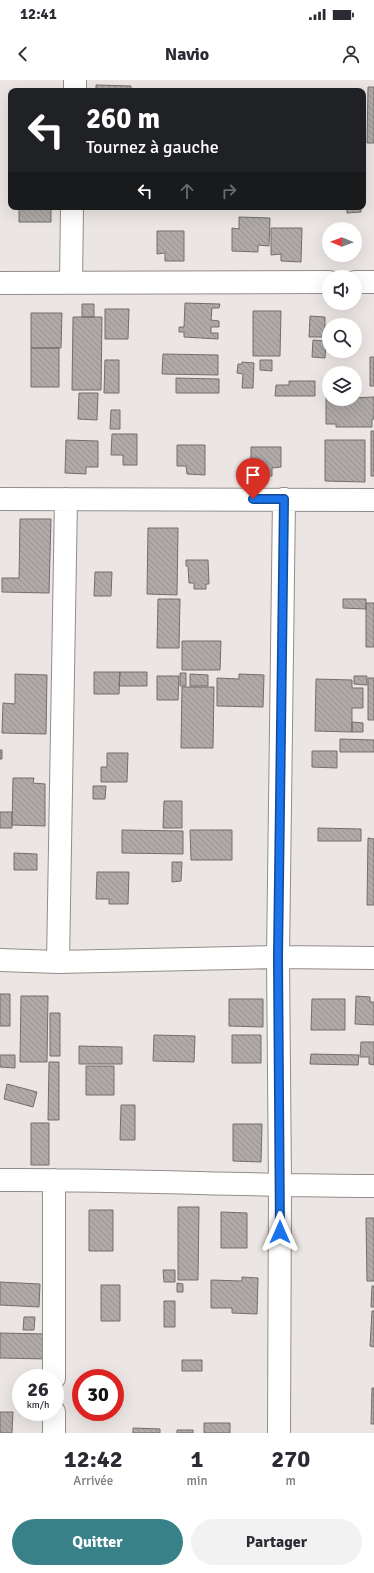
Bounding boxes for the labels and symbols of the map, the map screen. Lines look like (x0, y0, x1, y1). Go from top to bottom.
north arrow (322, 222, 362, 262)
pin (236, 458, 270, 499)
position arrow (259, 1211, 301, 1253)
speed limit sign: 30 (72, 1369, 124, 1421)

